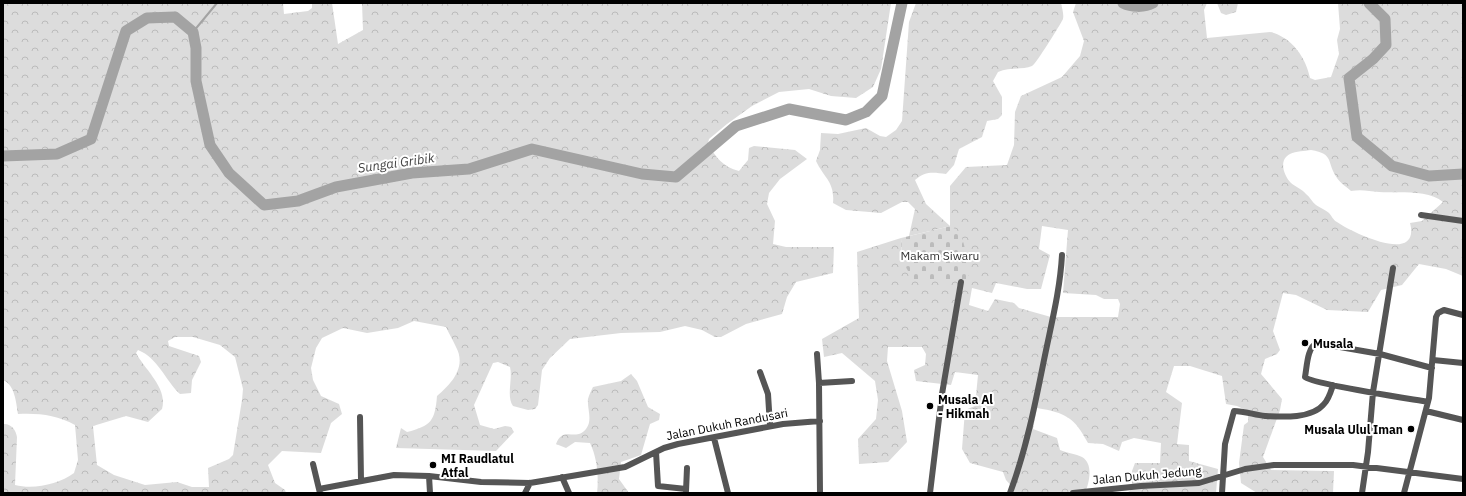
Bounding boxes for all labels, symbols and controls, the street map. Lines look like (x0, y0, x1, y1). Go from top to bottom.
water label: Sungai Gribik (357, 149, 436, 177)
park label: Makam Siwaru (901, 248, 979, 263)
place label: Musala (1313, 336, 1353, 351)
marker: Musala (1300, 338, 1310, 348)
place label: Musala Al - Hikmah (938, 392, 993, 421)
marker: Musala Al - Hikmah (925, 401, 935, 411)
street label: Jalan Dukuh Randusari (665, 405, 789, 443)
place label: Musala Ulul Iman (1304, 422, 1403, 437)
marker: Musala Ulul Iman (1406, 424, 1416, 434)
place label: MI Raudlatul Atfal (441, 451, 514, 480)
marker: MI Raudlatul Atfal (428, 460, 438, 470)
street label: Jalan Dukuh Jedung (1092, 463, 1203, 487)

